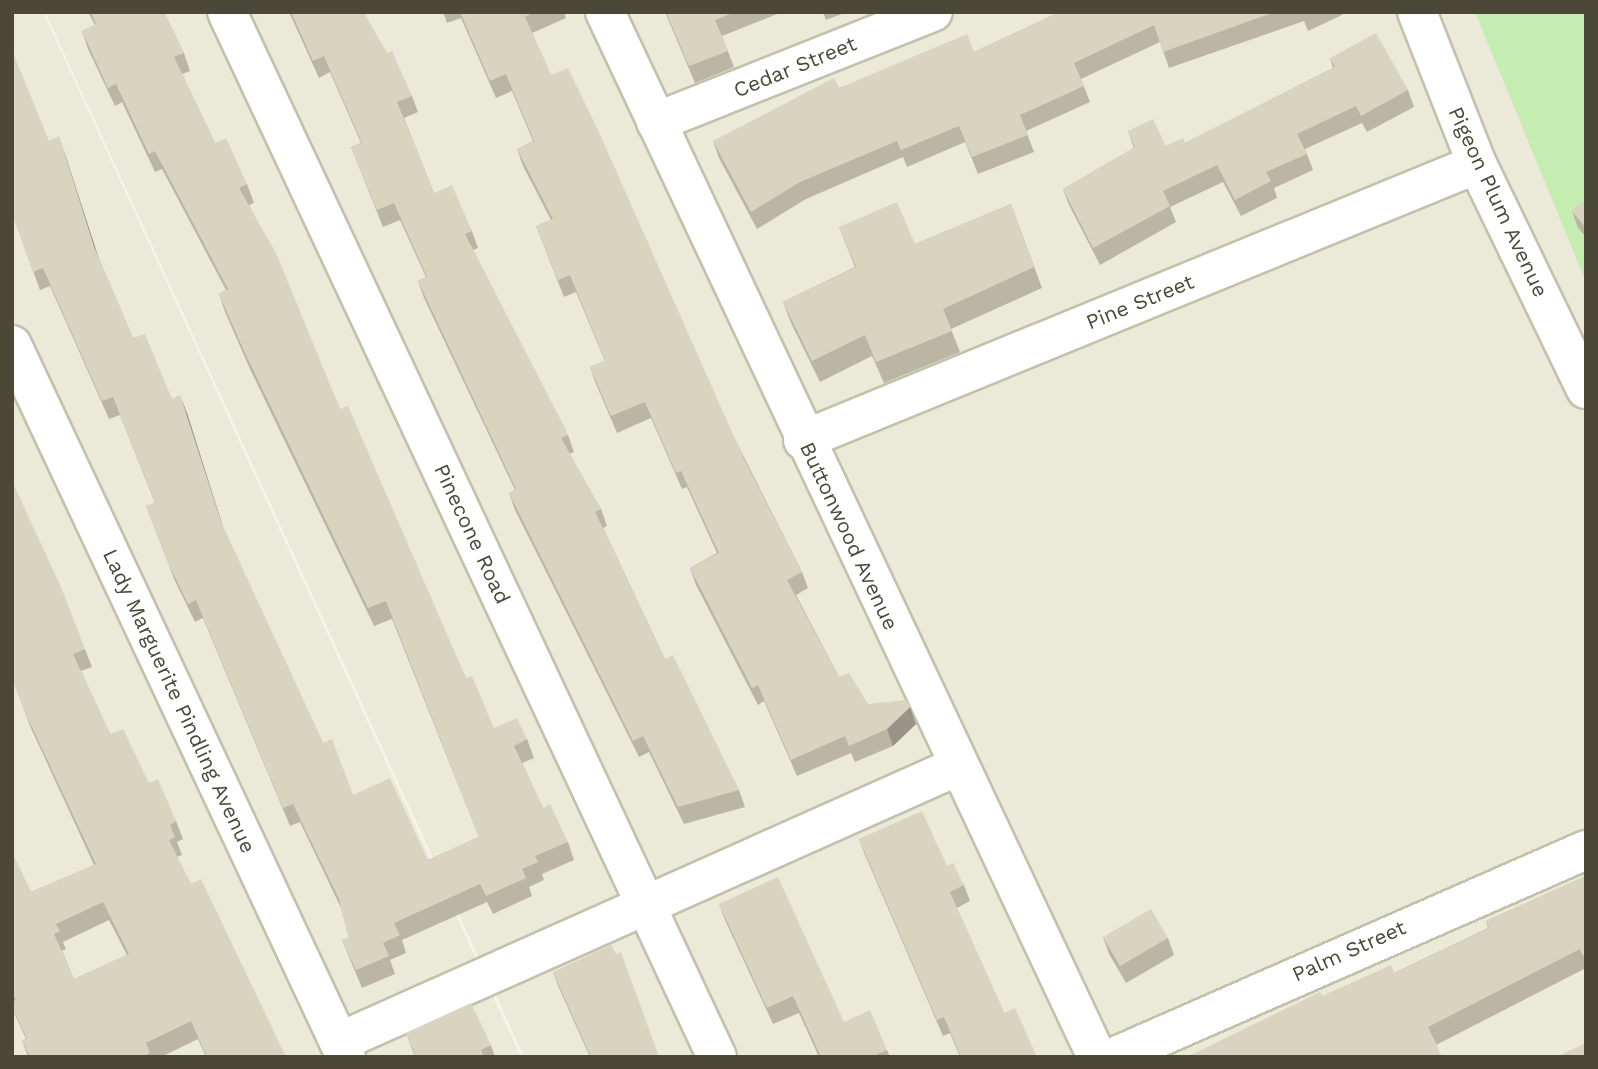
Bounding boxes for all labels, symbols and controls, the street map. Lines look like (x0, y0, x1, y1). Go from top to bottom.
street label: Cedar Street (730, 31, 860, 103)
street label: Pigeon Plum Avenue (1443, 102, 1553, 302)
street label: Pine Street (1082, 269, 1198, 335)
street label: Buttonwood Avenue (794, 438, 904, 634)
street label: Pinecone Road (429, 460, 515, 608)
street label: Lady Marguerite Pindling Avenue (97, 544, 261, 858)
street label: Palm Street (1288, 915, 1410, 987)

